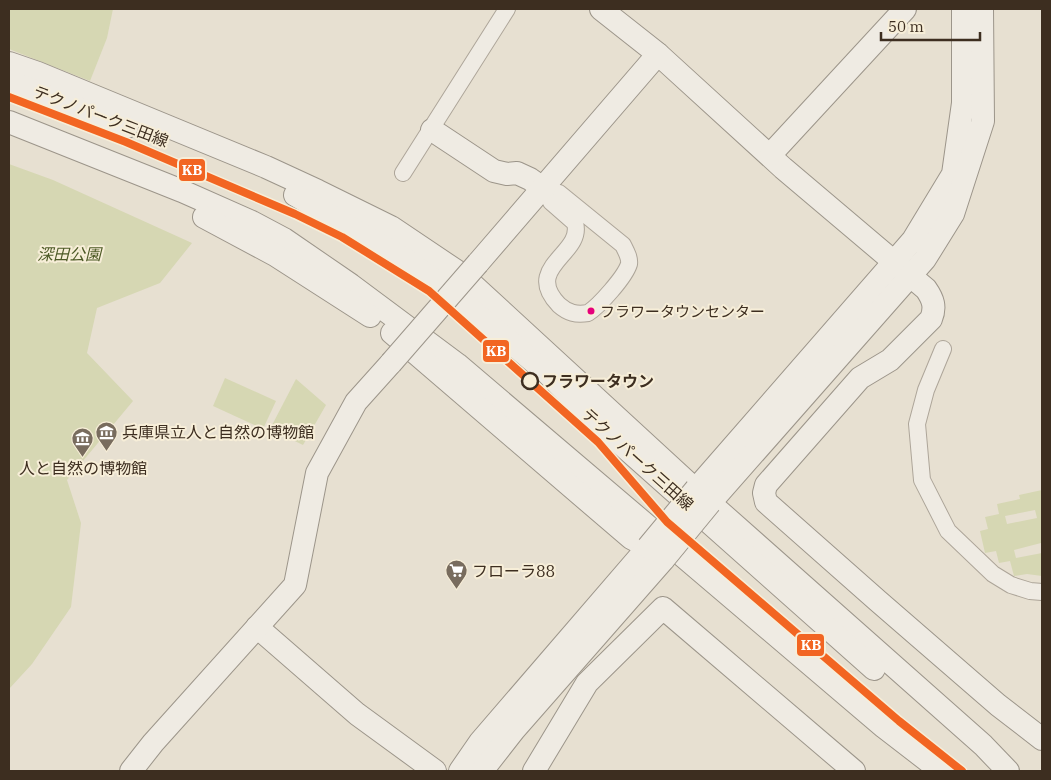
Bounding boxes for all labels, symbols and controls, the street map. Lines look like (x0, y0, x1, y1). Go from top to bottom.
scale bar (881, 10, 980, 42)
text: 50 m (888, 17, 924, 36)
street label: テクノパーク三田線 (31, 81, 171, 151)
line badge: KB (178, 158, 206, 182)
text: KB (182, 161, 202, 179)
park label: 深田公園 (37, 244, 103, 264)
place label: フラワータウンセンター (600, 302, 765, 321)
marker: フラワータウンセンター (586, 306, 596, 316)
line badge: KB (482, 339, 510, 363)
text: KB (486, 342, 506, 360)
place label: フラワータウン (542, 371, 654, 391)
marker: フラワータウン (521, 372, 539, 390)
street label: テクノパーク三田線 (578, 404, 698, 514)
museum icon: 兵庫県立人と自然の博物館 (94, 420, 118, 451)
place label: 兵庫県立人と自然の博物館 (122, 422, 314, 442)
museum icon: 人と自然の博物館 (71, 427, 95, 458)
place label: 人と自然の博物館 (19, 458, 147, 478)
supermarket icon: フローラ88 (444, 559, 468, 590)
place label: フローラ88 (472, 561, 555, 581)
line badge: KB (796, 633, 825, 657)
text: KB (801, 636, 821, 654)

